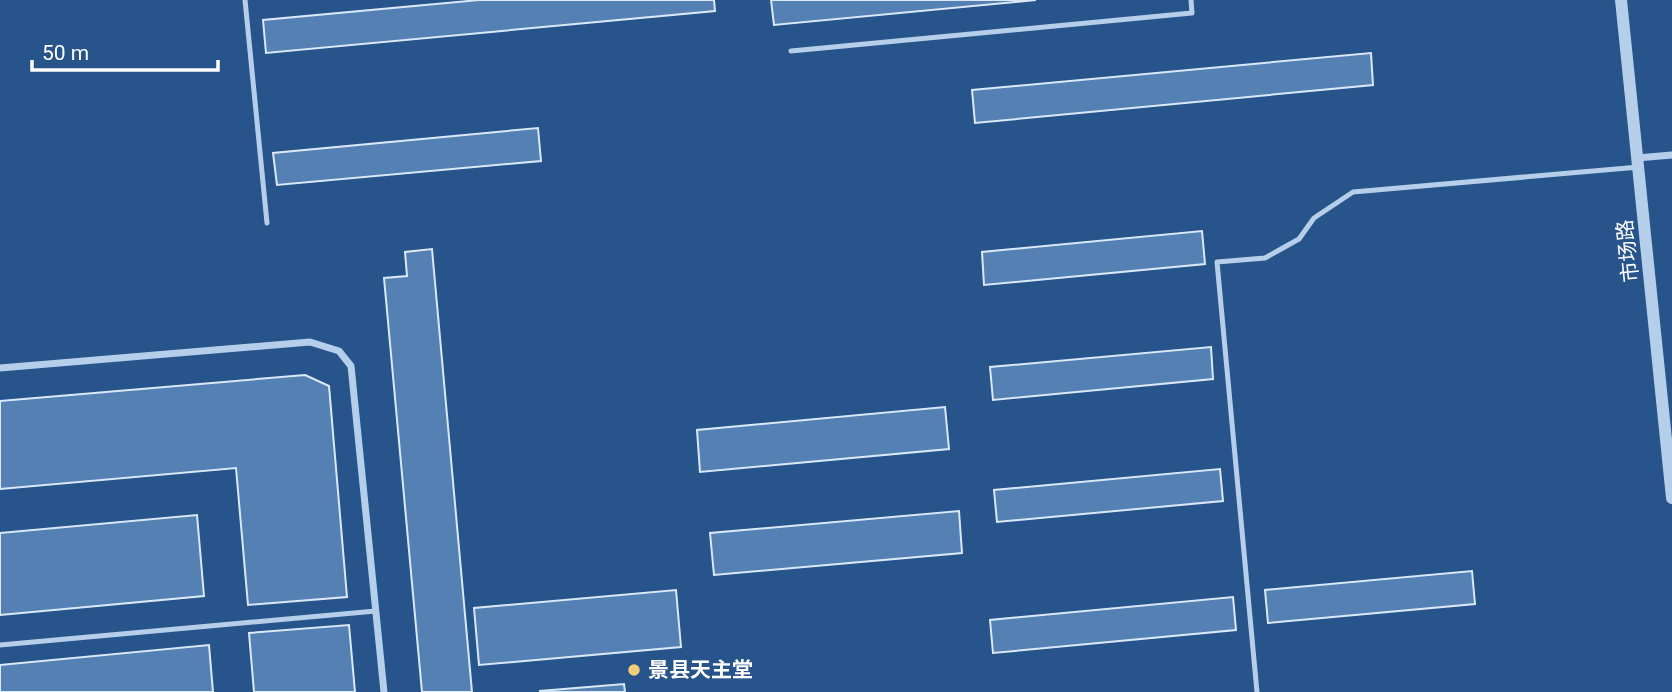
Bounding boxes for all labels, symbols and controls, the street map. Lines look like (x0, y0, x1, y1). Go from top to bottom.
scale bar (32, 28, 217, 72)
text: 50 m (42, 41, 89, 65)
street label: 市场路 (1613, 218, 1643, 284)
place label: 景县天主堂 (648, 658, 753, 682)
marker: 景县天主堂 (626, 662, 642, 678)

